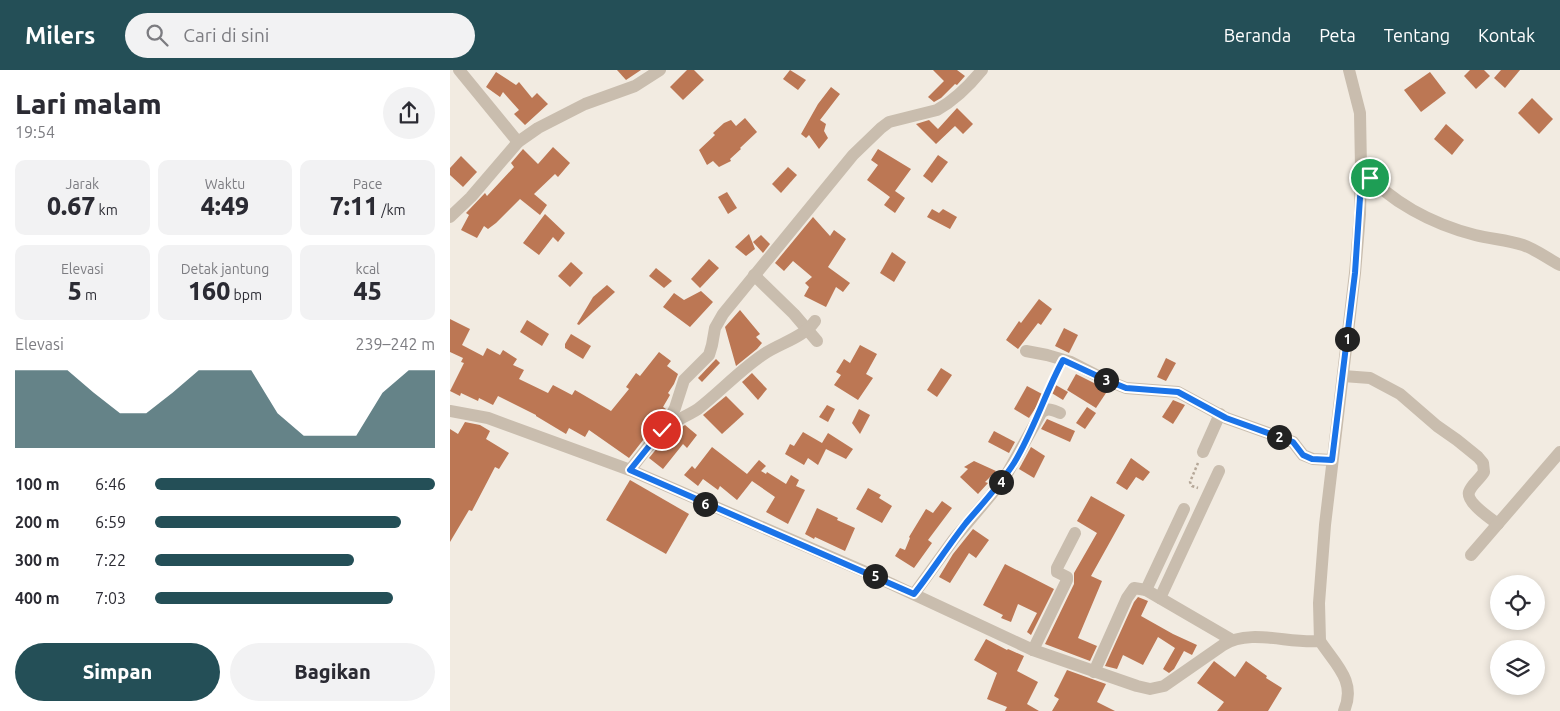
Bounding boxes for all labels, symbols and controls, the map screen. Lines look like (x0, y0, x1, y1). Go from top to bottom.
search box (125, 13, 475, 58)
icon: search (143, 21, 171, 49)
text: Milers (25, 22, 95, 49)
text: Cari di sini (183, 24, 269, 46)
text: Beranda (1224, 25, 1291, 45)
text: Peta (1319, 25, 1356, 45)
text: Tentang (1384, 25, 1450, 45)
text: Kontak (1478, 25, 1535, 45)
button: share (383, 87, 435, 139)
text: Lari malam (15, 88, 162, 119)
text: 19:54 (15, 123, 55, 141)
pin (1349, 157, 1391, 199)
icon: arrive (1356, 164, 1384, 192)
text: Jarak (66, 176, 99, 192)
text: Waktu (205, 176, 245, 192)
text: Pace (353, 176, 382, 192)
text: 0.67 (47, 192, 95, 220)
text: 4:49 (201, 192, 249, 220)
text: 7:11 (330, 192, 378, 220)
text: km (95, 202, 118, 218)
text: /km (378, 202, 406, 218)
text: Elevasi (61, 261, 104, 277)
text: Detak jantung (181, 261, 269, 277)
text: kcal (356, 261, 380, 277)
text: 5 (68, 277, 82, 305)
text: 160 (188, 277, 230, 305)
text: 45 (354, 277, 382, 305)
text: m (82, 287, 97, 303)
text: bpm (230, 287, 262, 303)
pin: 1 (1334, 326, 1360, 352)
text: 1 (1344, 331, 1351, 347)
text: Elevasi (15, 335, 64, 353)
text: 239–242 m (355, 335, 435, 353)
pin: 3 (1094, 368, 1118, 392)
text: 3 (1103, 372, 1110, 388)
pin (641, 409, 683, 451)
icon: check (648, 416, 676, 444)
pin: 2 (1266, 424, 1292, 450)
text: 2 (1276, 429, 1283, 445)
pin: 4 (988, 470, 1014, 494)
text: 4 (998, 474, 1005, 490)
text: 100 m (15, 475, 60, 493)
text: 6:46 (95, 475, 126, 493)
pin: 6 (692, 492, 718, 516)
text: 6 (702, 496, 709, 512)
text: 200 m (15, 513, 60, 531)
text: 6:59 (95, 513, 126, 531)
text: 300 m (15, 551, 60, 569)
text: 7:22 (95, 551, 126, 569)
pin: 5 (862, 564, 888, 588)
text: 5 (872, 568, 879, 584)
map controls (1490, 575, 1545, 695)
button: locate (1490, 575, 1545, 630)
text: 400 m (15, 589, 60, 607)
text: 7:03 (95, 589, 126, 607)
button: layers (1490, 640, 1545, 695)
button: Simpan (15, 643, 220, 701)
button: Bagikan (230, 643, 435, 701)

